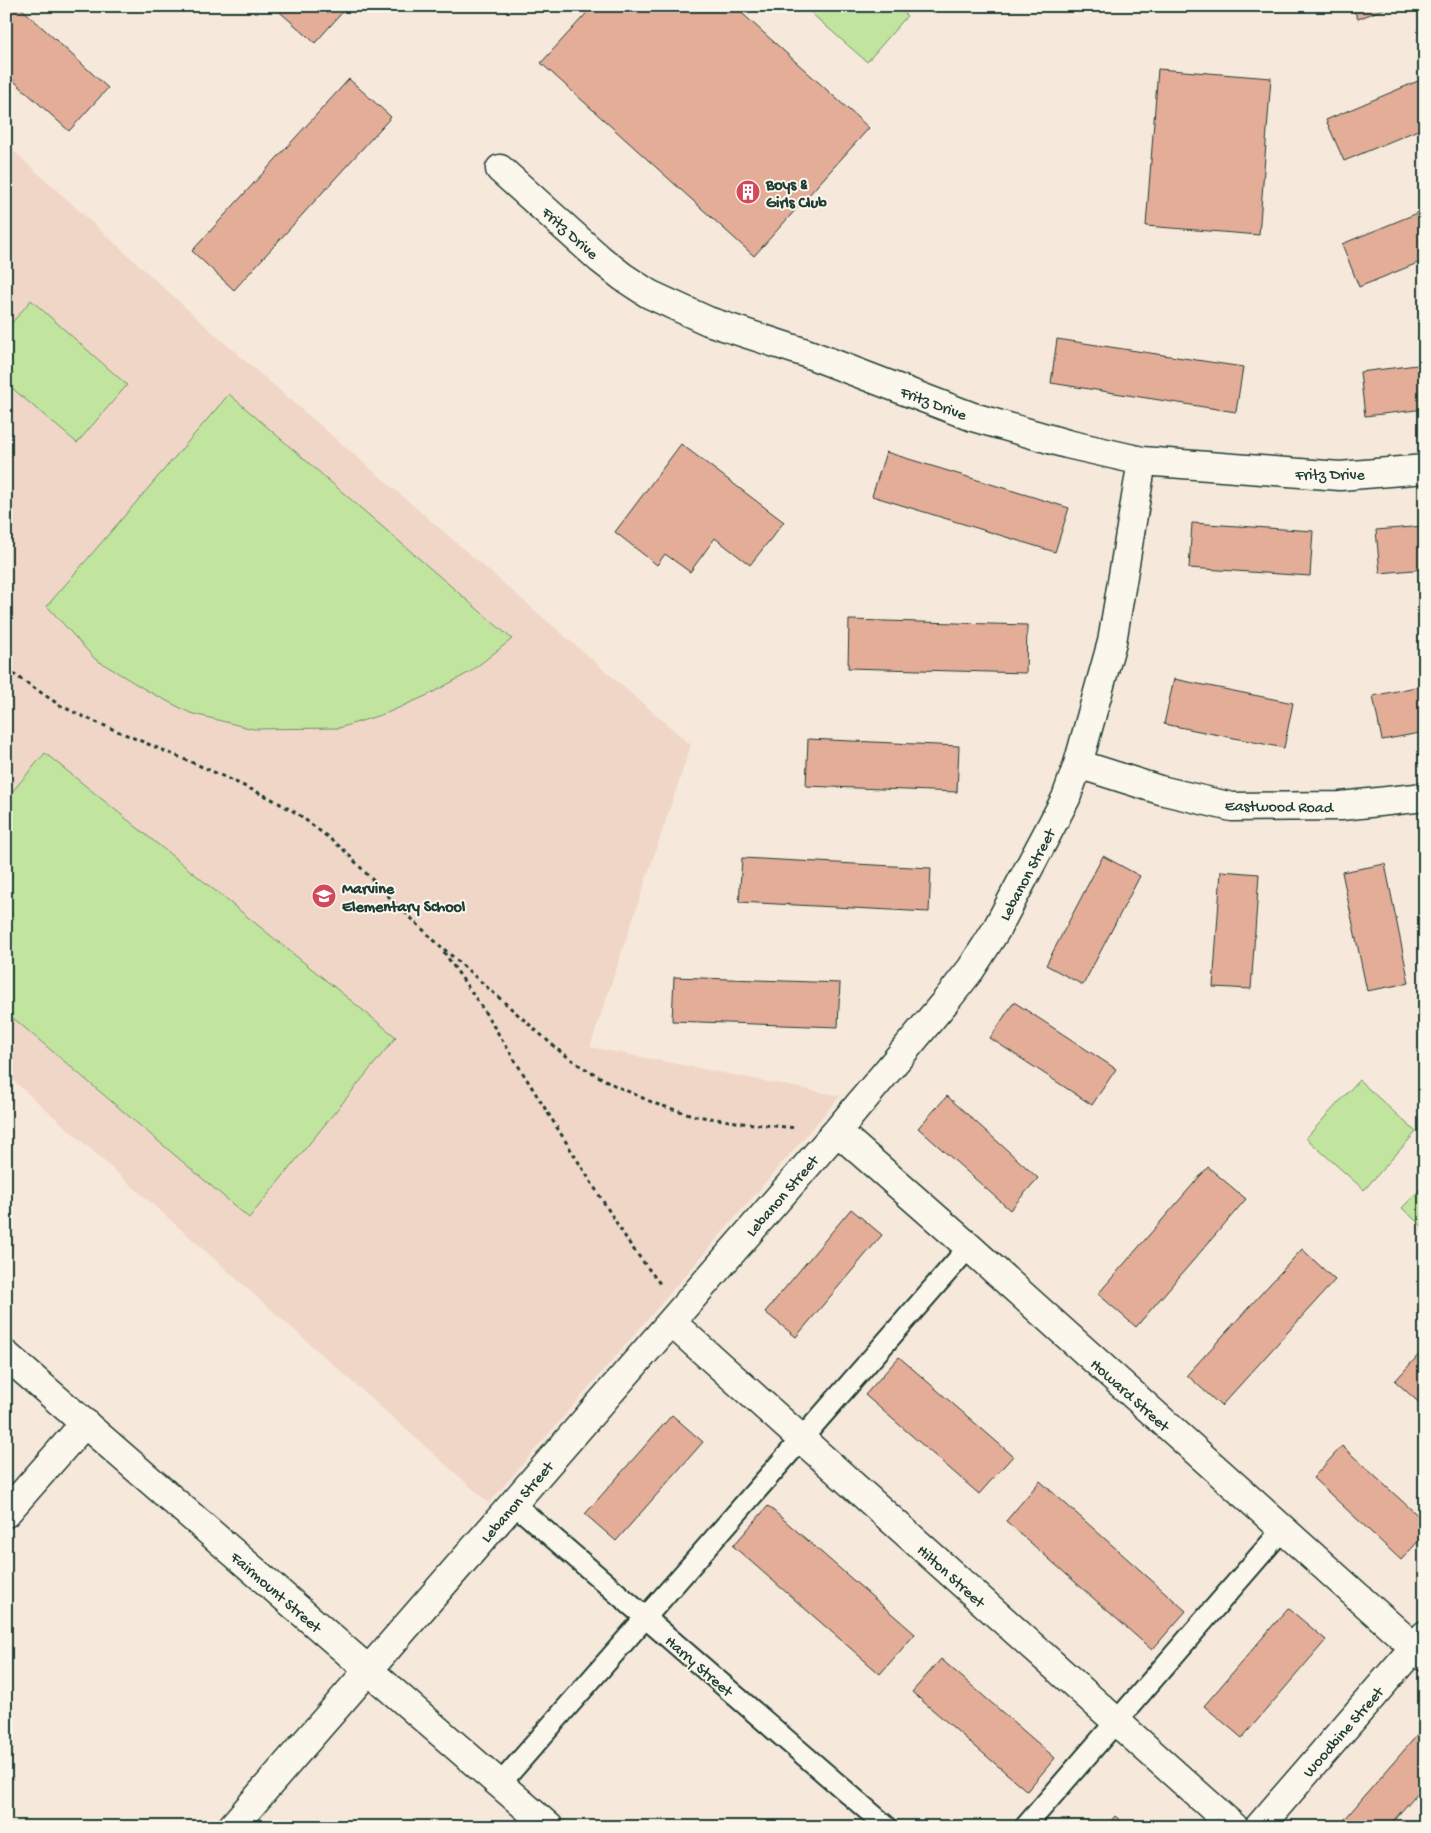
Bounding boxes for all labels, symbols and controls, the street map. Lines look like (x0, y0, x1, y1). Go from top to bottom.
place label: Boys & Girls Club (765, 177, 827, 214)
building icon: Boys & Girls Club (735, 179, 761, 205)
street label: Fritz Drive (536, 204, 601, 265)
street label: Fritz Drive (896, 384, 969, 427)
street label: Fritz Drive (1294, 467, 1366, 486)
street label: Eastwood Road (1225, 798, 1335, 819)
street label: Lebanon Street (997, 825, 1062, 925)
place label: Marvine Elementary School (342, 881, 466, 918)
school or university icon: Marvine Elementary School (311, 883, 337, 909)
street label: Lebanon Street (743, 1152, 825, 1242)
street label: Howard Street (1085, 1356, 1173, 1438)
street label: Lebanon Street (478, 1458, 560, 1548)
street label: Hilton Street (912, 1542, 989, 1614)
street label: Fairmount Street (225, 1548, 325, 1639)
street label: Harry Street (660, 1633, 737, 1703)
street label: Woodbine Street (1300, 1683, 1390, 1782)

